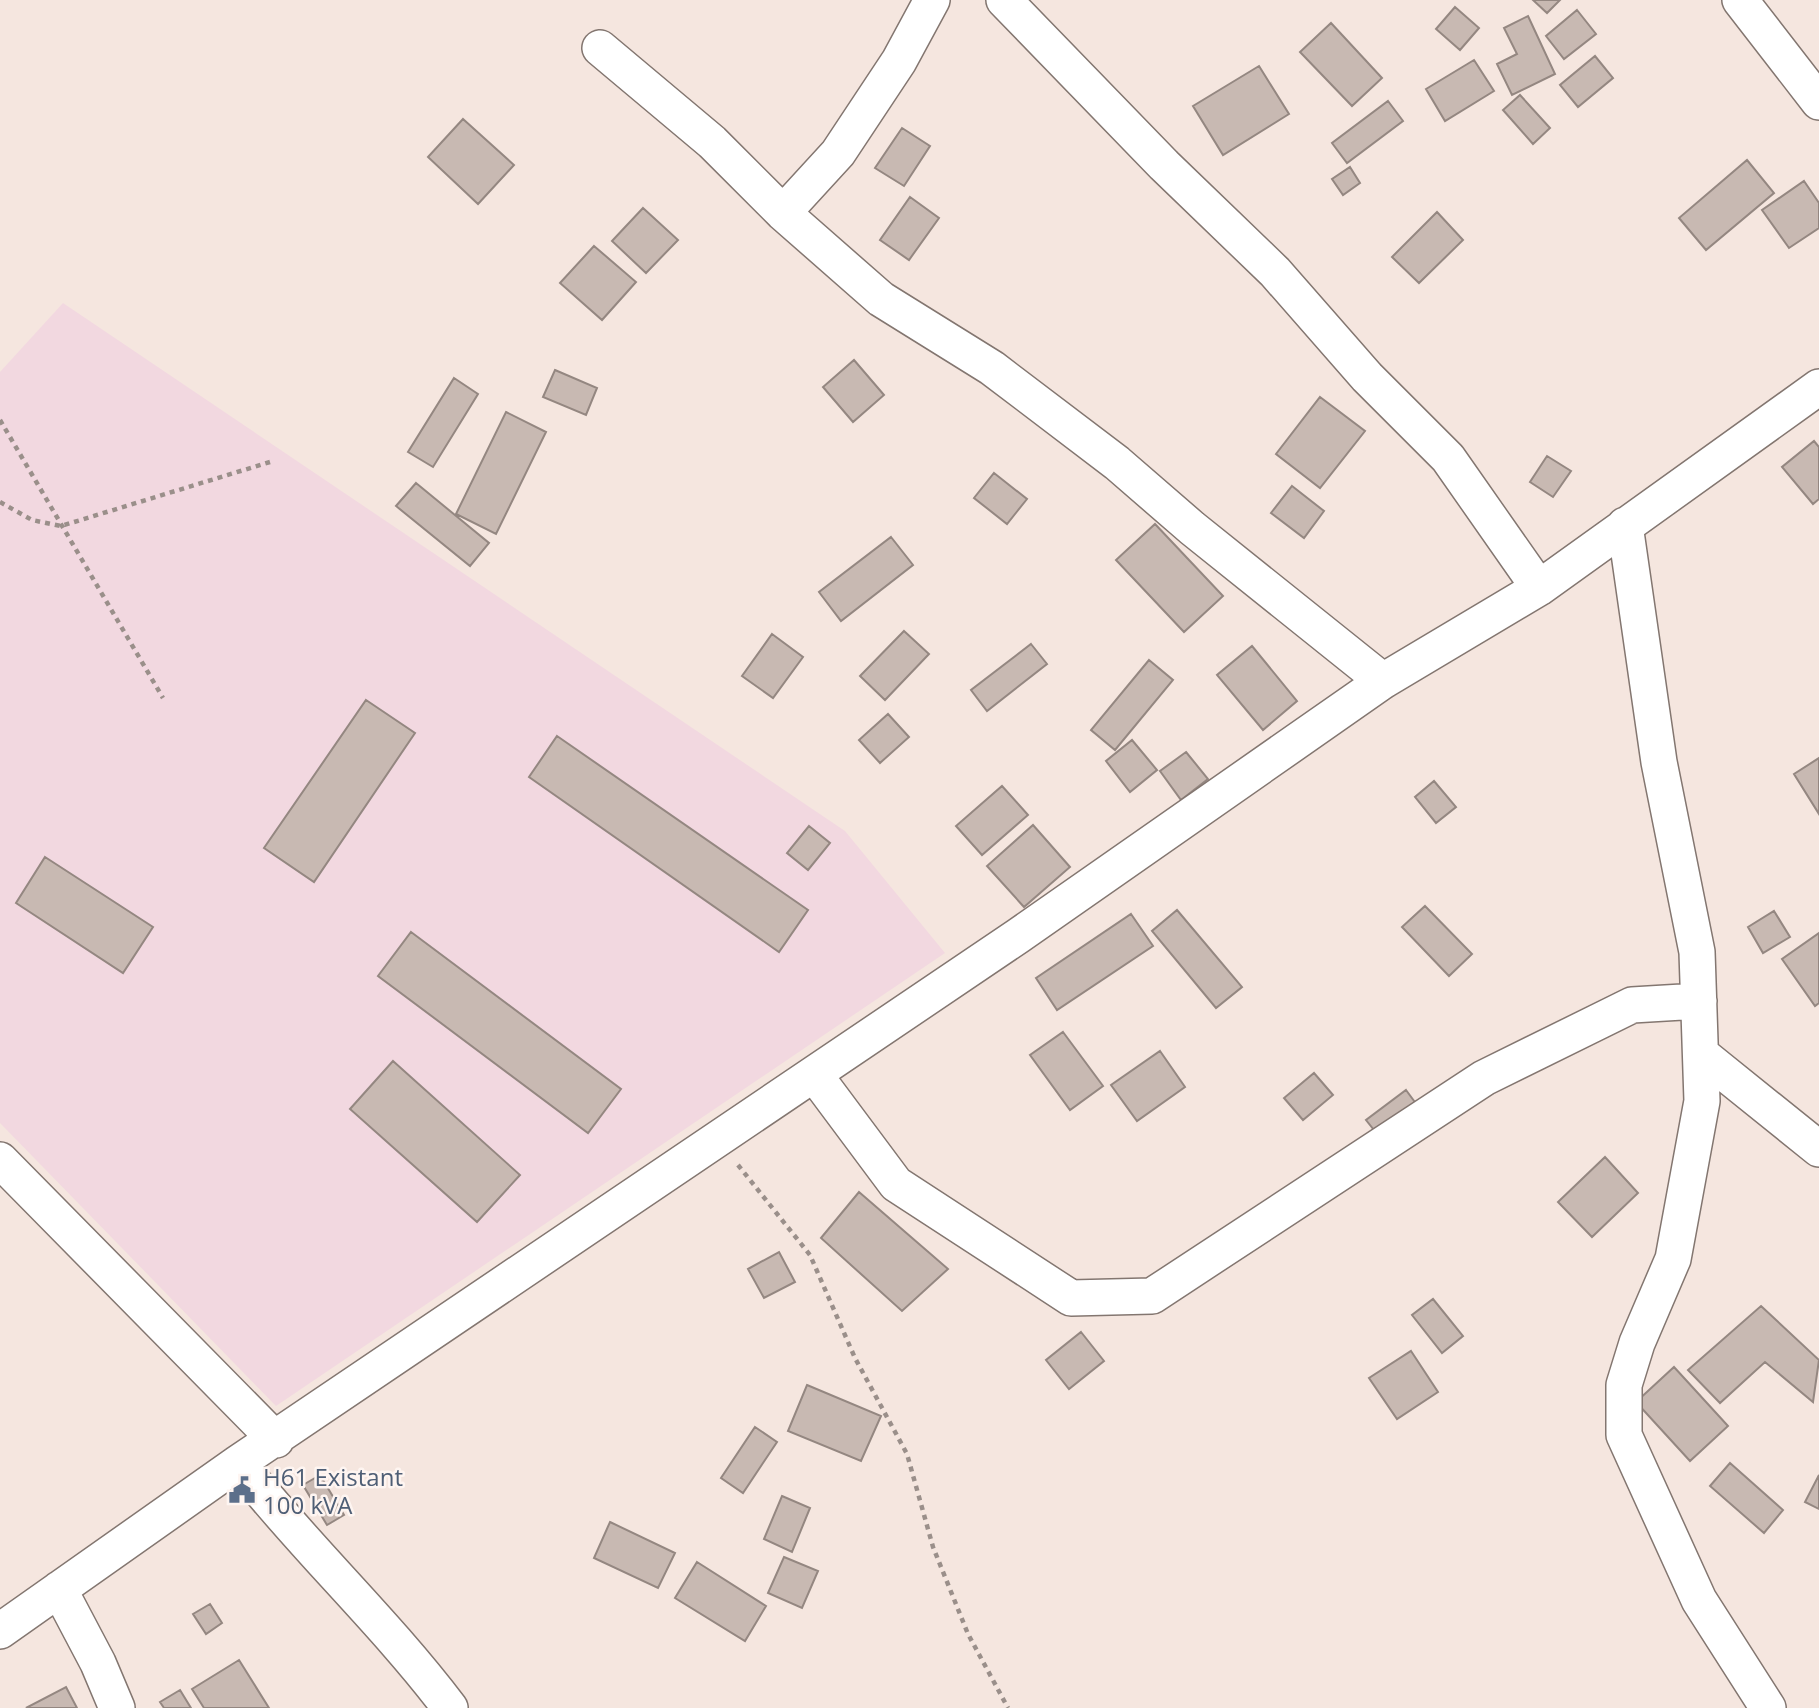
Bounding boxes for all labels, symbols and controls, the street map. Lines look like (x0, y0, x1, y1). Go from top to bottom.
place label: H61 Existant 100 kVA (263, 1460, 403, 1521)
public building icon: H61 Existant 100 kVA (227, 1475, 257, 1505)

